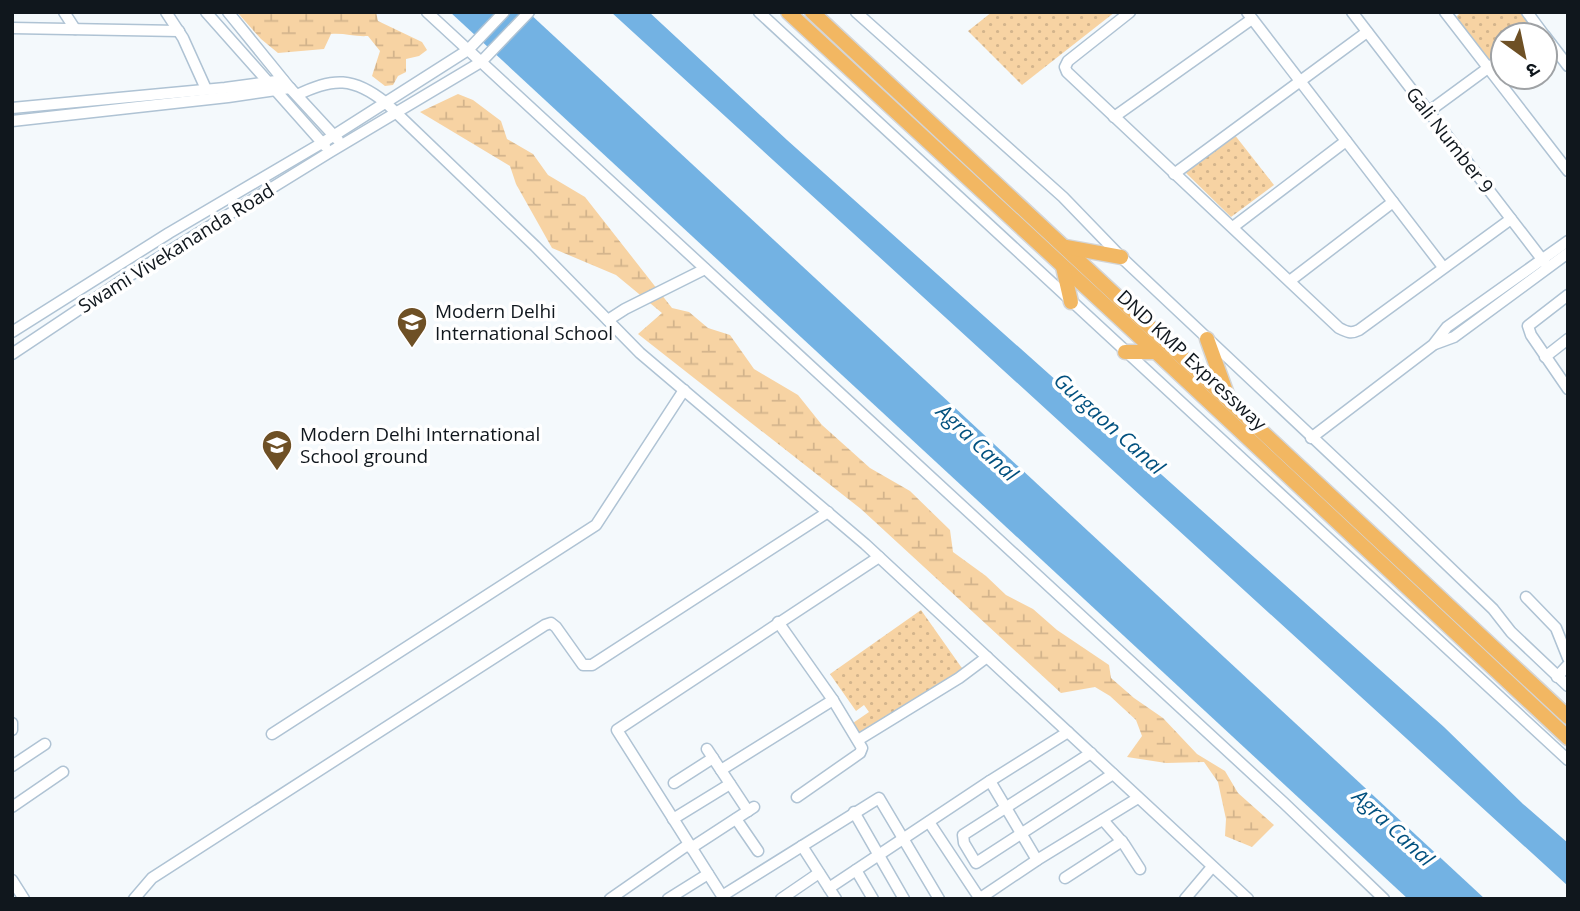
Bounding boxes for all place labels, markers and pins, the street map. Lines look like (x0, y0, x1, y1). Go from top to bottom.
place label: Modern Delhi International School (435, 298, 613, 346)
school or university icon: Modern Delhi International School (395, 305, 429, 349)
place label: Modern Delhi International School ground (300, 421, 540, 469)
school or university icon: Modern Delhi International School ground (260, 428, 294, 472)

